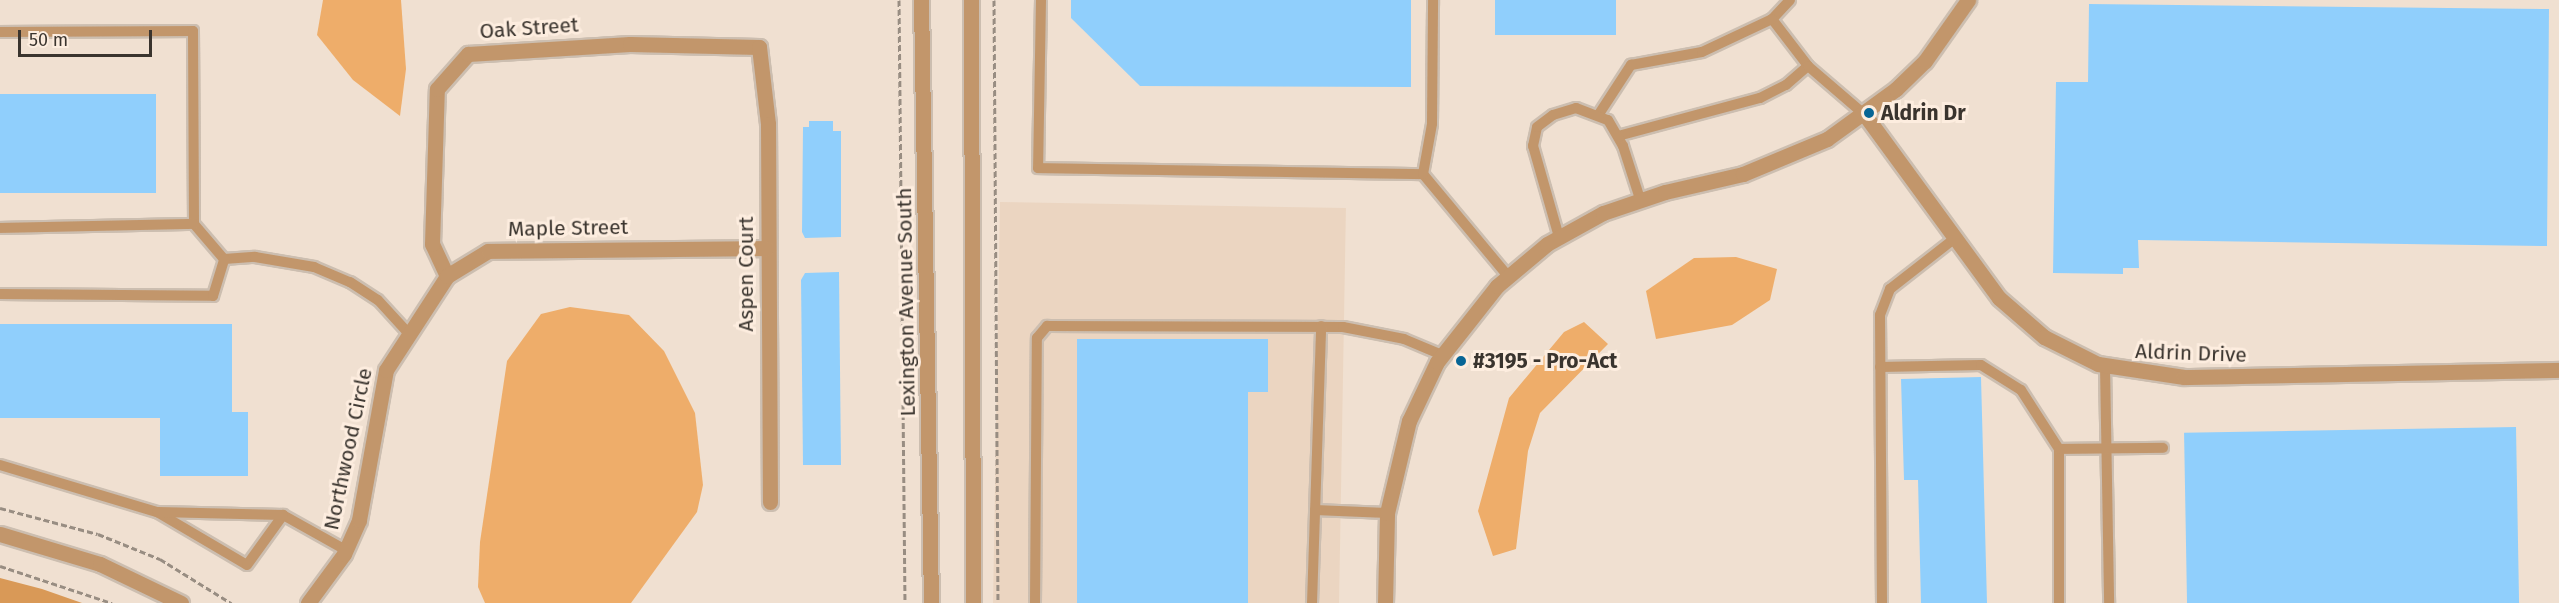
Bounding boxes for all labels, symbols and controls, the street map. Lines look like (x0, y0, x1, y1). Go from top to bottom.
street label: Oak Street (479, 12, 579, 44)
scale bar (21, 18, 154, 56)
text: 50 m (29, 29, 68, 51)
place label: Aldrin Dr (1881, 100, 1966, 126)
marker: Aldrin Dr (1862, 106, 1876, 120)
street label: Lexington Avenue South (891, 187, 921, 417)
street label: Maple Street (508, 214, 628, 242)
street label: Aspen Court (733, 216, 759, 332)
street label: Aldrin Drive (2135, 338, 2247, 368)
place label: #3195 - Pro-Act (1473, 348, 1617, 374)
marker: #3195 - Pro-Act (1454, 354, 1468, 368)
street label: Northwood Circle (319, 366, 377, 532)

